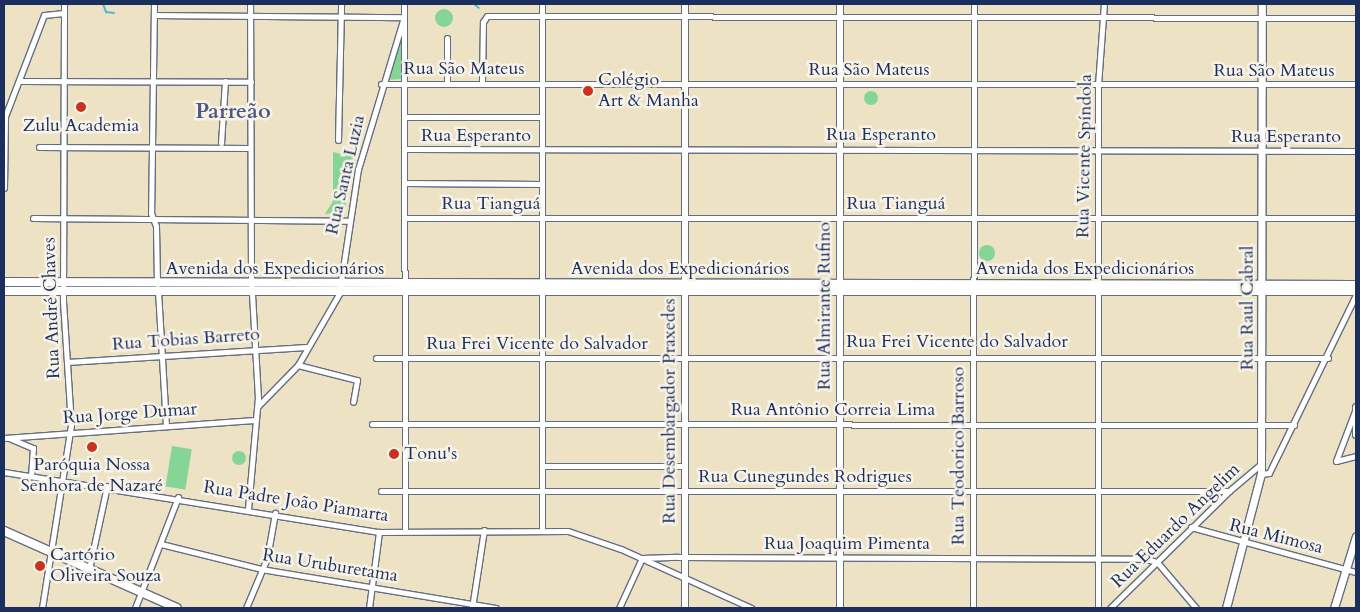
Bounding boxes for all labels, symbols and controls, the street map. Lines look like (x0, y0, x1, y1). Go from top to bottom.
street label: Rua São Mateus (404, 58, 524, 80)
street label: Rua São Mateus (809, 59, 929, 81)
street label: Rua São Mateus (1214, 60, 1334, 82)
place label: Colégio Art & Manha (598, 70, 699, 112)
street label: Rua Vicente Spíndola (1073, 74, 1097, 238)
marker: Colégio Art & Manha (582, 85, 594, 97)
district label: Parreão (195, 99, 271, 125)
marker: Zulu Academia (75, 101, 87, 113)
street label: Rua Santa Luzia (322, 113, 370, 237)
place label: Zulu Academia (23, 115, 139, 137)
street label: Rua Esperanto (826, 124, 936, 146)
street label: Rua Esperanto (421, 125, 531, 147)
street label: Rua Esperanto (1231, 126, 1341, 148)
street label: Rua Tianguá (442, 193, 540, 215)
street label: Rua Tianguá (847, 193, 945, 215)
street label: Rua Almirante Rufino (814, 222, 836, 390)
street label: Rua André Chaves (39, 237, 65, 379)
street label: Rua Raul Cabral (1237, 246, 1259, 370)
street label: Avenida dos Expedicionários (166, 258, 384, 280)
street label: Avenida dos Expedicionários (571, 258, 789, 280)
street label: Avenida dos Expedicionários (976, 258, 1194, 280)
street label: Rua Desembargador Praxedes (659, 298, 681, 524)
street label: Rua Tobias Barreto (111, 324, 261, 356)
street label: Rua Frei Vicente do Salvador (846, 331, 1068, 353)
street label: Rua Frei Vicente do Salvador (426, 333, 648, 355)
street label: Rua Teodorico Barroso (948, 367, 970, 545)
street label: Rua Jorge Dumar (62, 399, 198, 429)
street label: Rua Antônio Correia Lima (731, 399, 935, 421)
marker: Paróquia Nossa Senhora de Nazaré (86, 441, 98, 453)
place label: Tonu's (404, 443, 457, 465)
marker: Tonu's (388, 448, 400, 460)
place label: Paróquia Nossa Senhora de Nazaré (21, 455, 163, 498)
street label: Rua Eduardo Angelim (1107, 459, 1245, 593)
street label: Rua Cunegundes Rodrigues (698, 466, 912, 488)
street label: Rua Padre João Piamarta (202, 477, 390, 527)
street label: Rua Mimosa (1227, 515, 1325, 559)
street label: Rua Joaquim Pimenta (764, 533, 930, 555)
place label: Cartório Oliveira Souza (50, 545, 161, 588)
street label: Rua Uruburetama (261, 545, 399, 587)
marker: Cartório Oliveira Souza (34, 560, 46, 572)

